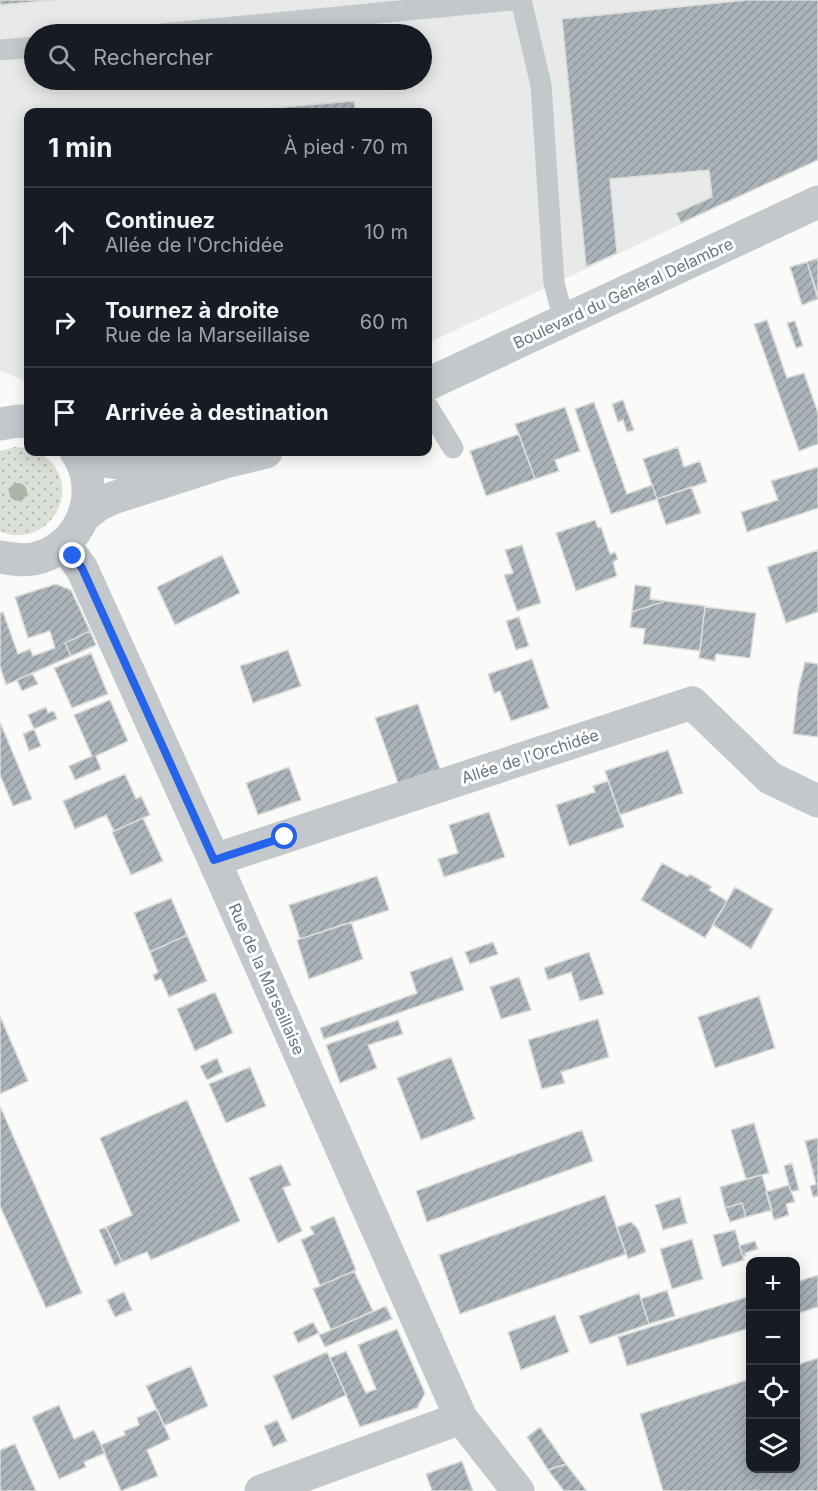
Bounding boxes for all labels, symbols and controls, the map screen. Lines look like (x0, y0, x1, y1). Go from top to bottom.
search box (24, 24, 432, 90)
icon: search (45, 41, 78, 74)
text: Rechercher (93, 44, 213, 70)
text: 1 min (48, 132, 112, 163)
text: À pied · 70 m (284, 135, 408, 159)
text: Continuez (105, 207, 215, 233)
icon: ahead (48, 216, 81, 249)
text: 10 m (364, 220, 408, 244)
text: Allée de l'Orchidée (105, 233, 284, 257)
street label: Boulevard du Général Delambre (510, 233, 736, 353)
text: Tournez à droite (105, 297, 279, 323)
icon: right (48, 306, 81, 339)
text: 60 m (360, 310, 408, 334)
text: Rue de la Marseillaise (105, 323, 310, 347)
icon: arrive (48, 396, 81, 429)
text: Arrivée à destination (105, 399, 329, 425)
route end (59, 542, 85, 568)
street label: Allée de l'Orchidée (459, 724, 601, 788)
route start (271, 823, 297, 849)
street label: Rue de la Marseillaise (224, 900, 310, 1058)
map controls (746, 1257, 800, 1473)
button: + (746, 1257, 800, 1311)
button: − (746, 1311, 800, 1365)
button: locate (746, 1365, 800, 1419)
button: layers (746, 1419, 800, 1473)

